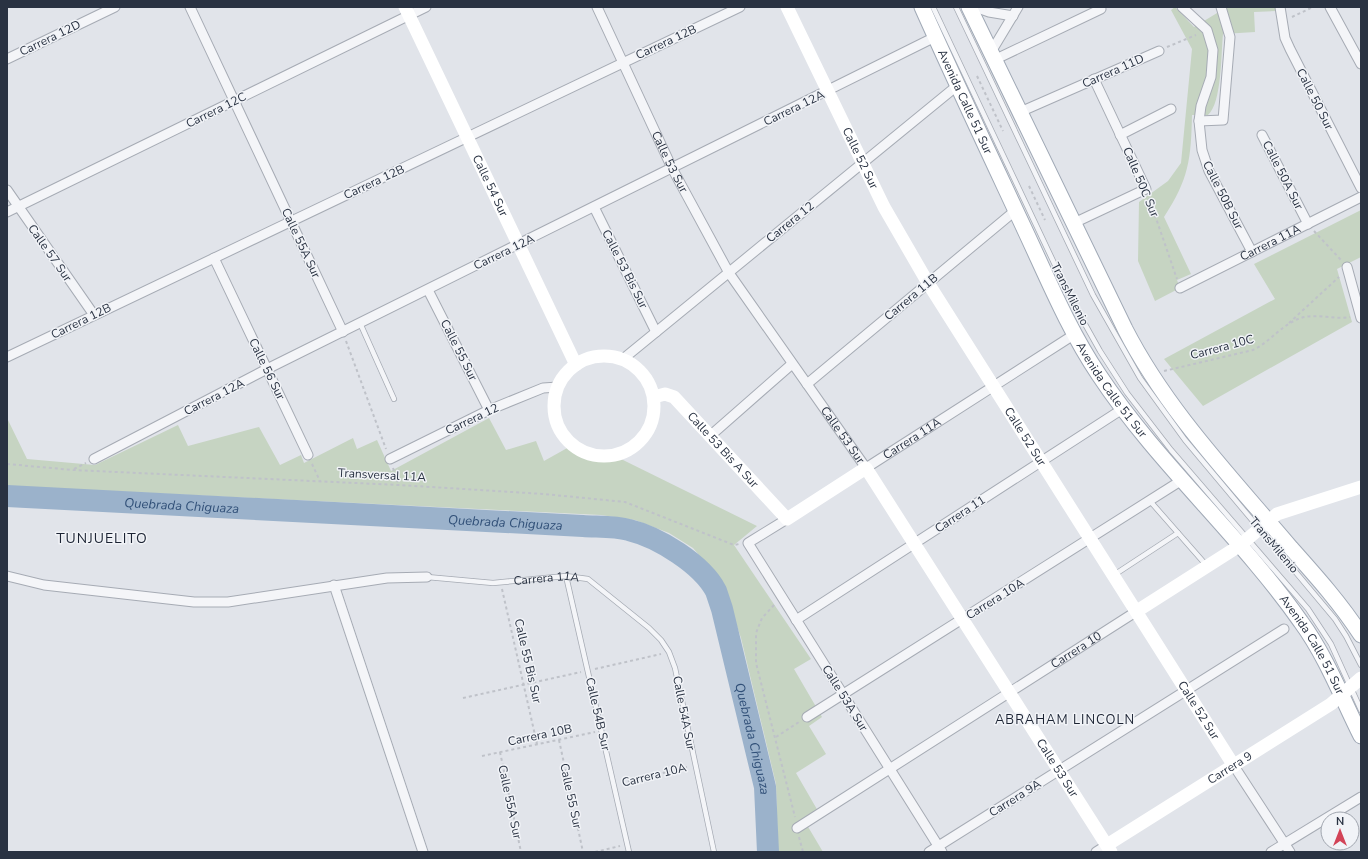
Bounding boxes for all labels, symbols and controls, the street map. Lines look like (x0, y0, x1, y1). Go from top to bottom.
street label: Carrera 12D (17, 16, 83, 60)
street label: Carrera 12B (633, 21, 699, 63)
street label: Avenida Calle 51 Sur (934, 47, 997, 157)
street label: Carrera 11D (1080, 50, 1147, 92)
street label: Calle 50 Sur (1293, 66, 1338, 133)
street label: Carrera 12A (761, 86, 827, 130)
street label: Carrera 12C (183, 88, 249, 132)
street label: Calle 52 Sur (839, 125, 882, 192)
street label: Calle 53 Sur (648, 128, 692, 196)
street label: Calle 50A Sur (1259, 138, 1308, 213)
street label: Calle 50C Sur (1119, 144, 1163, 220)
street label: Calle 54 Sur (469, 152, 512, 220)
street label: Calle 50B Sur (1199, 158, 1247, 233)
street label: Carrera 12B (341, 161, 407, 203)
street label: Carrera 12 (763, 198, 817, 246)
street label: Calle 55A Sur (278, 205, 324, 281)
street label: Calle 57 Sur (24, 221, 76, 285)
street label: Carrera 11A (1237, 221, 1304, 265)
street label: Calle 53 Bis Sur (598, 227, 652, 312)
street label: Carrera 12A (471, 230, 537, 274)
street label: TransMilenio (1047, 260, 1093, 329)
street label: Carrera 11B (881, 270, 941, 324)
street label: Carrera 12B (48, 299, 114, 343)
street label: Calle 55 Sur (437, 317, 482, 384)
street label: Carrera 10C (1188, 331, 1256, 363)
street label: Calle 56 Sur (245, 336, 289, 403)
street label: Avenida Calle 51 Sur (1072, 339, 1151, 442)
street label: Carrera 12A (181, 375, 247, 419)
street label: Carrera 12 (443, 400, 501, 438)
street label: Calle 53 Sur (817, 403, 869, 467)
street label: Calle 52 Sur (1001, 404, 1050, 470)
street label: Calle 53 Bis A Sur (684, 408, 763, 492)
street label: Carrera 11A (880, 414, 944, 463)
street label: Transversal 11A (338, 465, 427, 485)
street label: Carrera 11 (932, 492, 988, 536)
water label: Quebrada Chiguaza (124, 494, 240, 518)
water label: Quebrada Chiguaza (447, 511, 563, 535)
street label: TransMilenio (1246, 514, 1302, 577)
district label: TUNJUELITO (56, 529, 148, 548)
street label: Carrera 11A (513, 568, 581, 589)
street label: Carrera 10A (963, 575, 1027, 623)
street label: Avenida Calle 51 Sur (1276, 592, 1348, 698)
street label: Calle 55 Bis Sur (510, 617, 546, 706)
street label: Carrera 10 (1048, 628, 1104, 672)
street label: Calle 53A Sur (818, 662, 872, 735)
street label: Calle 54A Sur (669, 674, 699, 752)
street label: Calle 54B Sur (582, 676, 614, 753)
street label: Calle 52 Sur (1174, 678, 1224, 743)
water label: Quebrada Chiguaza (730, 681, 773, 795)
district label: ABRAHAM LINCOLN (995, 711, 1135, 729)
street label: Carrera 10B (506, 720, 574, 750)
street label: Calle 53 Sur (1033, 736, 1082, 801)
street label: Carrera 9 (1204, 748, 1255, 788)
street label: Carrera 10A (620, 759, 688, 791)
street label: Calle 55 Sur (556, 762, 586, 831)
street label: Calle 55A Sur (494, 763, 526, 841)
street label: Carrera 9A (986, 776, 1044, 820)
north arrow (1320, 811, 1360, 851)
text: N (1336, 814, 1344, 829)

